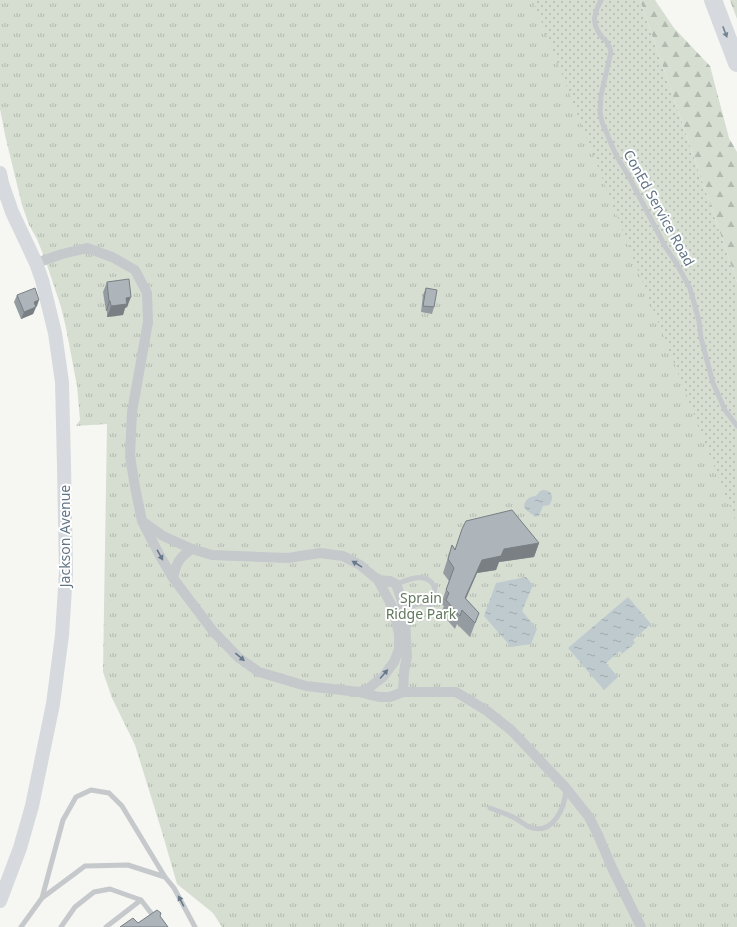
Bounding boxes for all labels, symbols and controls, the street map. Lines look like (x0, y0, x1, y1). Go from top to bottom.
one-way arrow (722, 26, 728, 38)
street label: ConEd Service Road (620, 146, 699, 269)
street label: Jackson Avenue (55, 485, 74, 589)
one-way arrow (157, 550, 163, 561)
one-way arrow (351, 560, 363, 567)
park label: Sprain Ridge Park (386, 588, 457, 623)
one-way arrow (234, 653, 245, 662)
one-way arrow (380, 669, 389, 680)
one-way arrow (178, 896, 184, 907)

